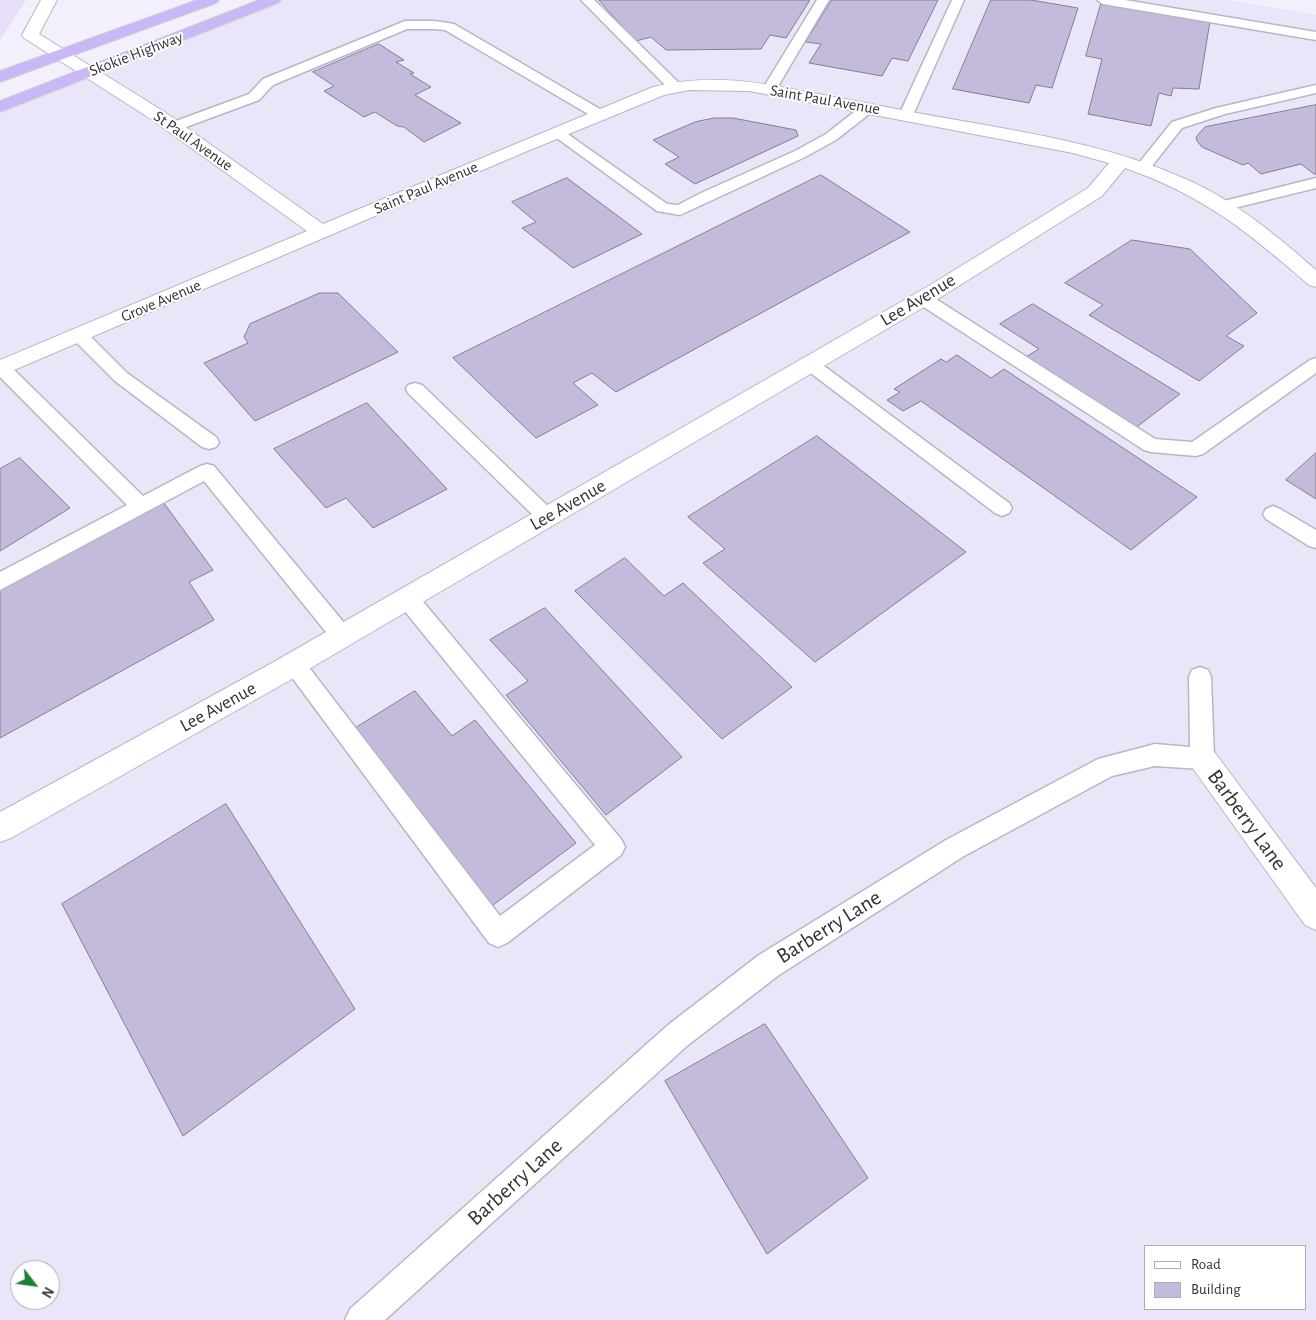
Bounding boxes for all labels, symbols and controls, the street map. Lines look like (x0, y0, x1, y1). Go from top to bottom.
street label: Skokie Highway (87, 27, 185, 81)
street label: Saint Paul Avenue (769, 81, 881, 119)
street label: St Paul Avenue (150, 107, 236, 175)
street label: Saint Paul Avenue (371, 157, 481, 219)
street label: Lee Avenue (876, 269, 960, 331)
street label: Grove Avenue (118, 276, 204, 326)
street label: Lee Avenue (526, 474, 610, 536)
street label: Lee Avenue (176, 677, 260, 737)
street label: Barberry Lane (1202, 764, 1292, 876)
street label: Barberry Lane (772, 884, 886, 970)
street label: Barberry Lane (462, 1133, 568, 1231)
legend (1144, 1245, 1306, 1310)
text: Road (1191, 1257, 1221, 1272)
north arrow (10, 1260, 60, 1310)
text: Building (1191, 1282, 1241, 1297)
text: N (39, 1284, 56, 1300)

